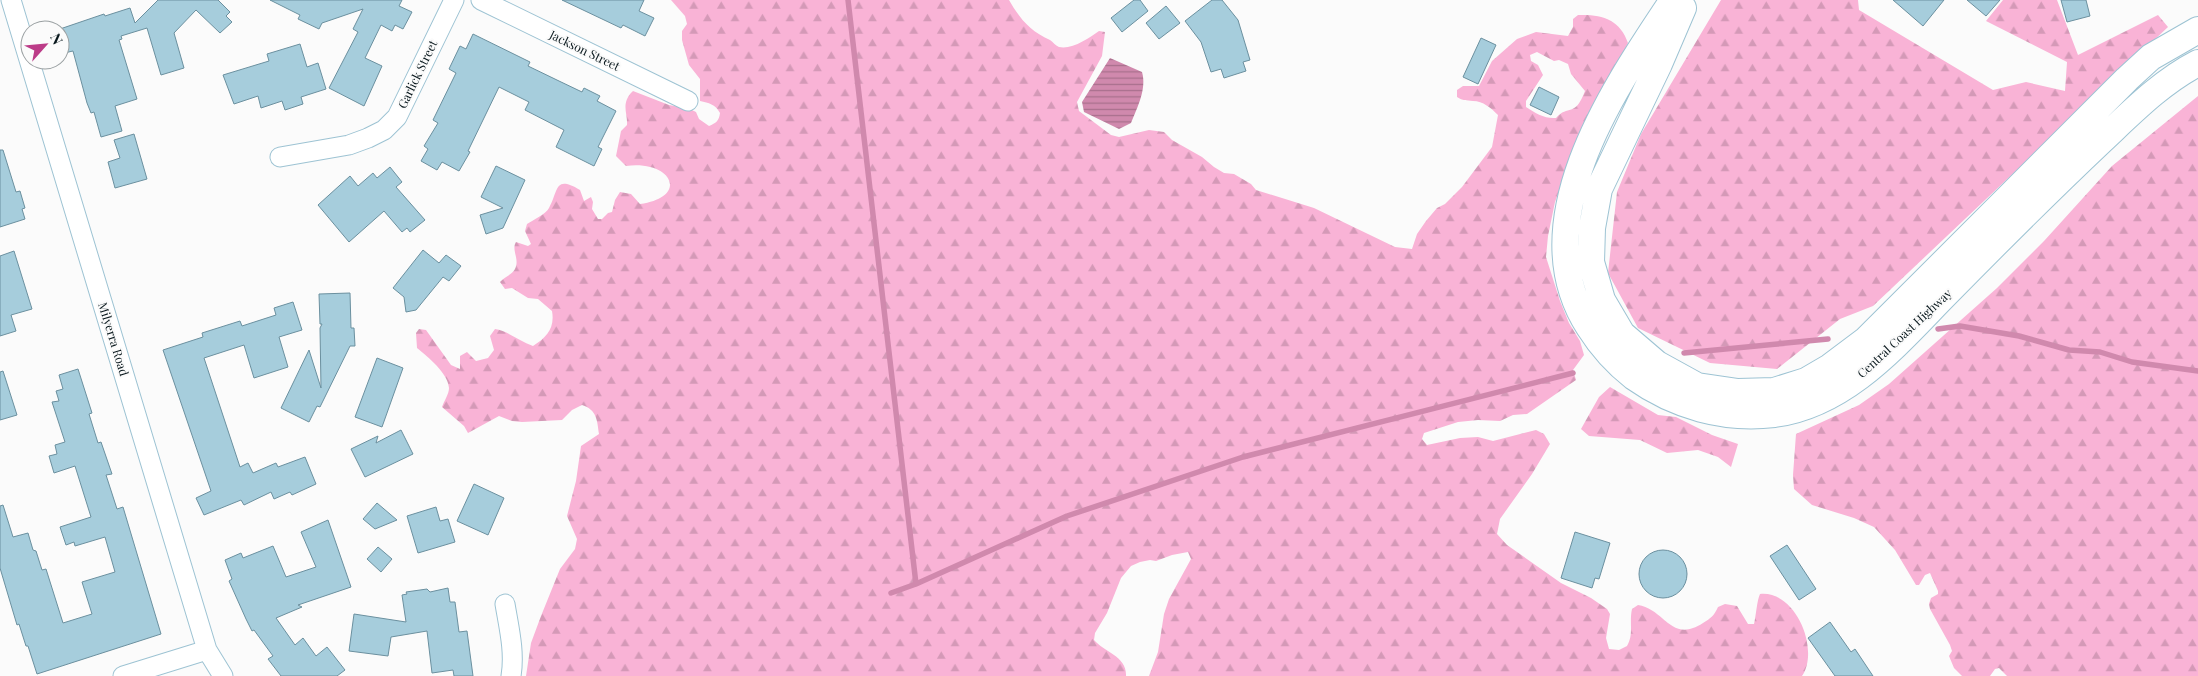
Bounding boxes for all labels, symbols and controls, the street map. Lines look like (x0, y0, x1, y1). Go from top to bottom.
north arrow (20, 20, 70, 70)
street label: Jackson Street (546, 26, 623, 74)
text: N (46, 30, 68, 48)
street label: Garlick Street (394, 37, 441, 111)
street label: Central Coast Highway (1853, 285, 1955, 381)
street label: Milyerra Road (95, 300, 133, 378)

